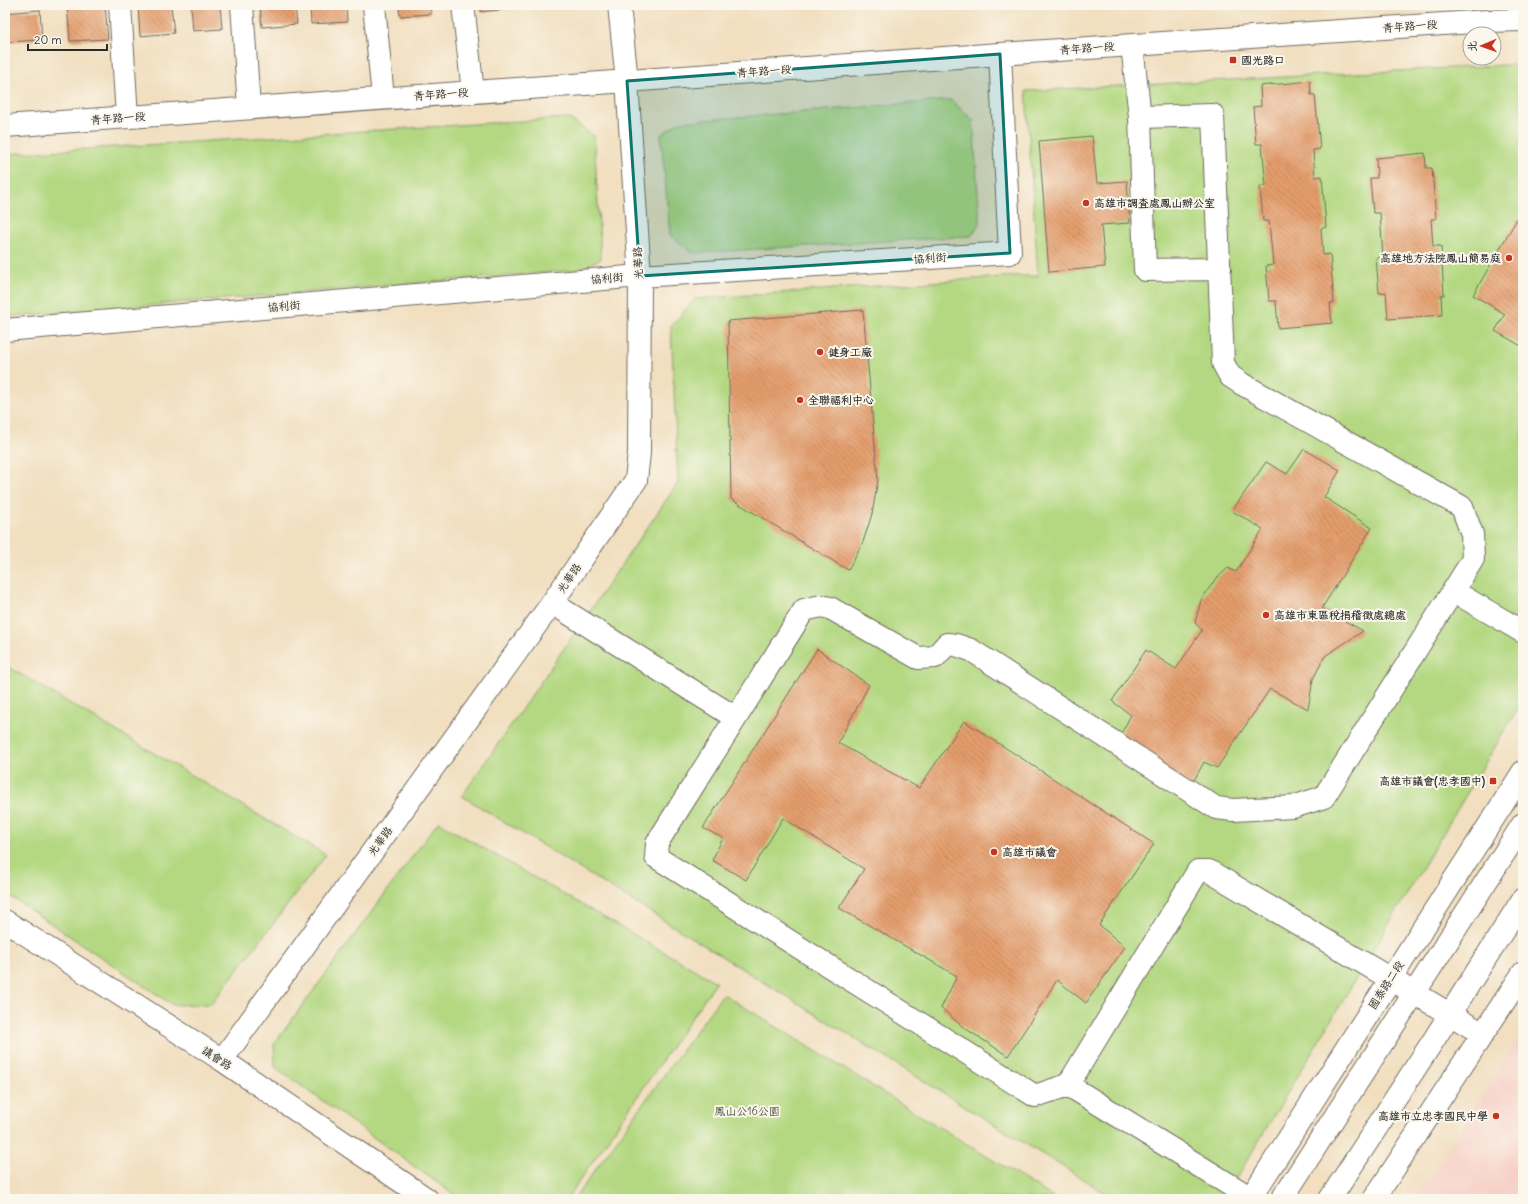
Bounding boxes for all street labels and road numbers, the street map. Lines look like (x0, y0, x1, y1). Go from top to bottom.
street label: 青年路一段 (1382, 17, 1438, 35)
street label: 青年路一段 (1059, 39, 1115, 57)
street label: 青年路一段 (736, 62, 792, 80)
street label: 青年路一段 (413, 85, 469, 103)
street label: 青年路一段 (90, 109, 146, 127)
street label: 光華路 (630, 246, 646, 280)
street label: 協利街 (913, 250, 948, 266)
street label: 協利街 (590, 270, 625, 286)
street label: 協利街 (267, 298, 302, 314)
street label: 光華路 (554, 560, 584, 596)
street label: 光華路 (365, 824, 395, 858)
street label: 國泰路二段 (1365, 958, 1407, 1012)
street label: 議會路 (199, 1043, 235, 1073)

